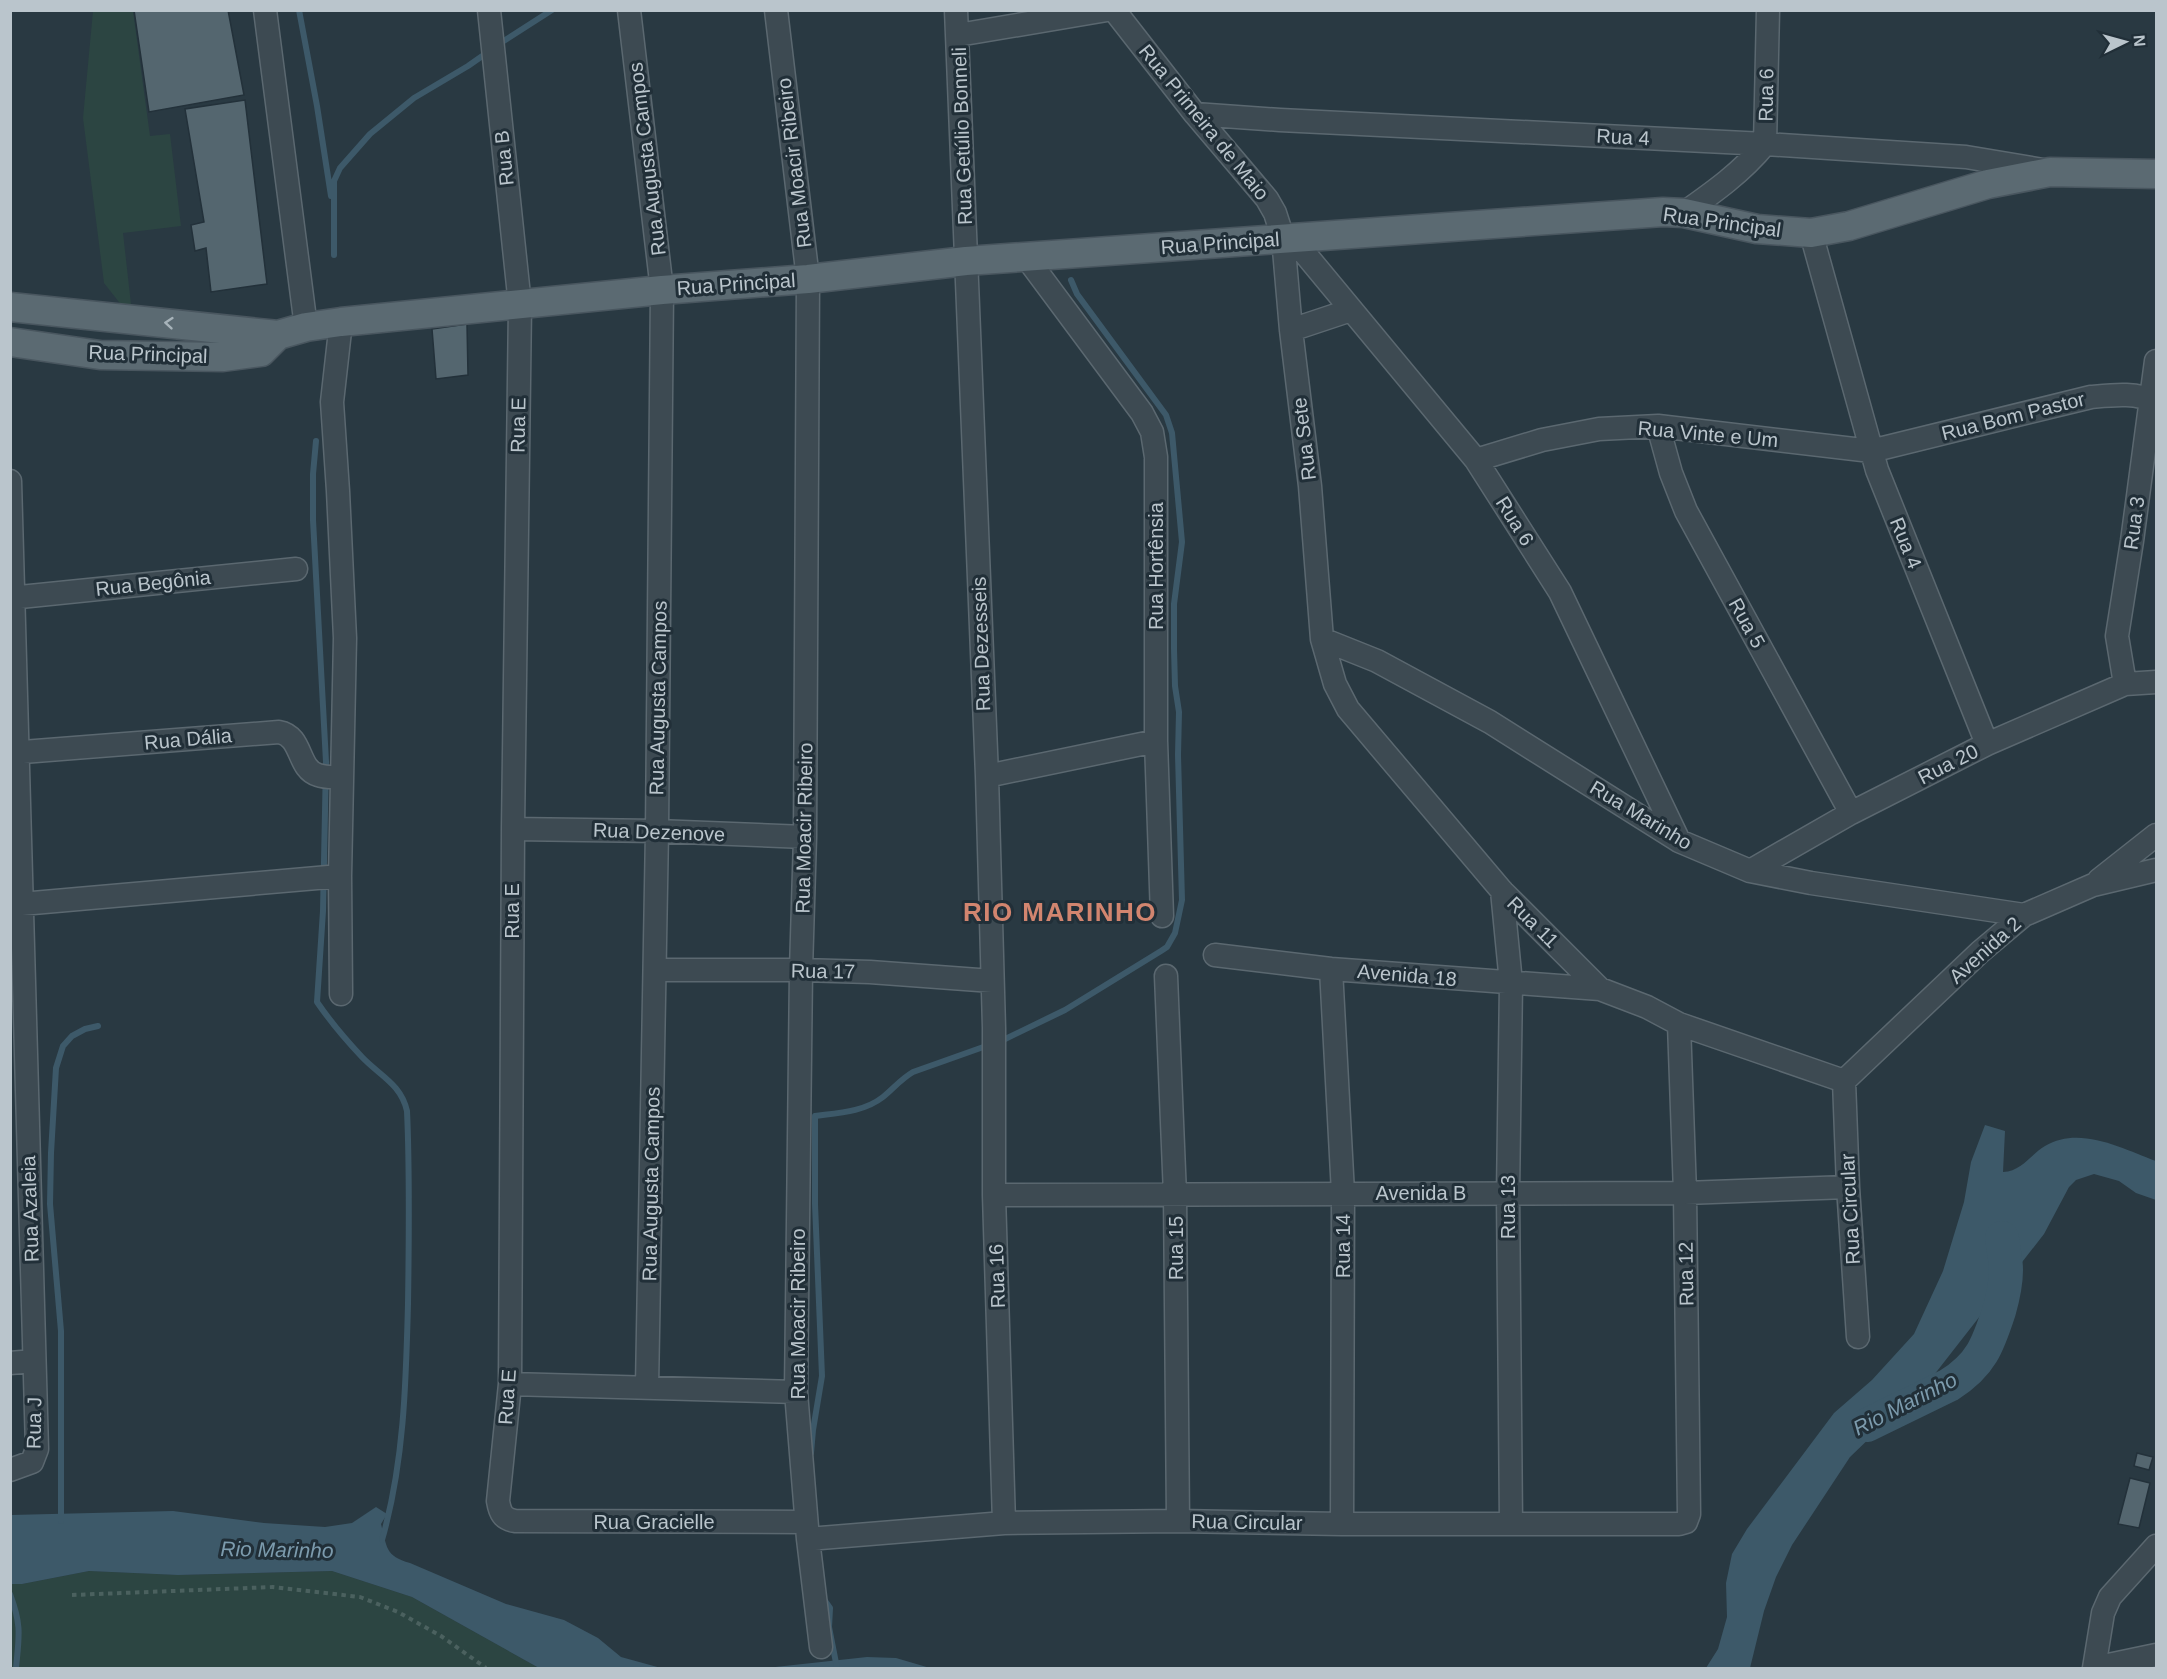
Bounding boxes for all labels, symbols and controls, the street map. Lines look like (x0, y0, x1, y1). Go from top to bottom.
north arrow (2095, 12, 2155, 72)
text: N (2130, 34, 2148, 47)
street label: Rua Primeira de Maio (1135, 40, 1273, 204)
street label: Rua Getúlio Bonneli (948, 47, 976, 225)
street label: Rua Augusta Campos (624, 61, 670, 257)
street label: Rua 6 (1755, 68, 1777, 122)
street label: Rua Moacir Ribeiro (773, 77, 815, 249)
street label: Rua 4 (1596, 125, 1650, 149)
street label: Rua B (490, 129, 518, 187)
street label: Rua Principal (1662, 203, 1782, 241)
street label: Rua Principal (1160, 228, 1280, 258)
street label: Rua Principal (676, 269, 796, 299)
one-way arrow (165, 317, 174, 330)
street label: Rua Principal (88, 341, 208, 367)
street label: Rua Bom Pastor (1939, 387, 2087, 444)
street label: Rua Sete (1288, 396, 1320, 482)
street label: Rua E (507, 397, 529, 453)
street label: Rua Vinte e Um (1637, 417, 1779, 451)
street label: Rua 6 (1492, 493, 1538, 549)
street label: Rua 3 (2119, 495, 2149, 551)
street label: Rua Hortênsia (1145, 501, 1167, 630)
street label: Rua 4 (1886, 514, 1926, 572)
street label: Rua Begônia (94, 566, 213, 600)
street label: Rua Dezesseis (968, 576, 994, 712)
street label: Rua 5 (1724, 594, 1770, 652)
street label: Rua Augusta Campos (645, 601, 671, 795)
street label: Rua Dália (143, 724, 234, 754)
street label: Rua 20 (1914, 740, 1982, 788)
street label: Rua Moacir Ribeiro (792, 742, 816, 914)
street label: Rua Marinho (1586, 776, 1696, 854)
street label: Rua Dezenove (593, 819, 725, 845)
street label: Rua E (501, 883, 523, 939)
street label: Rua 11 (1503, 892, 1563, 952)
district label: RIO MARINHO (963, 897, 1157, 927)
street label: Avenida 2 (1945, 912, 2025, 988)
street label: Rua 17 (791, 959, 855, 983)
street label: Avenida 18 (1356, 960, 1458, 990)
street label: Rua Augusta Campos (638, 1087, 664, 1281)
street label: Rua Circular (1836, 1153, 1864, 1265)
street label: Rua Azaleia (17, 1154, 43, 1263)
street label: Rua 13 (1497, 1175, 1519, 1239)
street label: Avenida B (1376, 1182, 1466, 1204)
street label: Rua 14 (1332, 1214, 1354, 1278)
street label: Rua 15 (1165, 1216, 1187, 1280)
street label: Rua Moacir Ribeiro (787, 1228, 809, 1400)
street label: Rua 12 (1674, 1242, 1698, 1306)
street label: Rua 16 (985, 1243, 1009, 1309)
water label: Rio Marinho (1849, 1367, 1961, 1440)
street label: Rua E (494, 1369, 520, 1425)
street label: Rua J (23, 1397, 45, 1449)
street label: Rua Circular (1191, 1510, 1303, 1534)
street label: Rua Gracielle (593, 1511, 715, 1533)
water label: Rio Marinho (220, 1537, 334, 1562)

